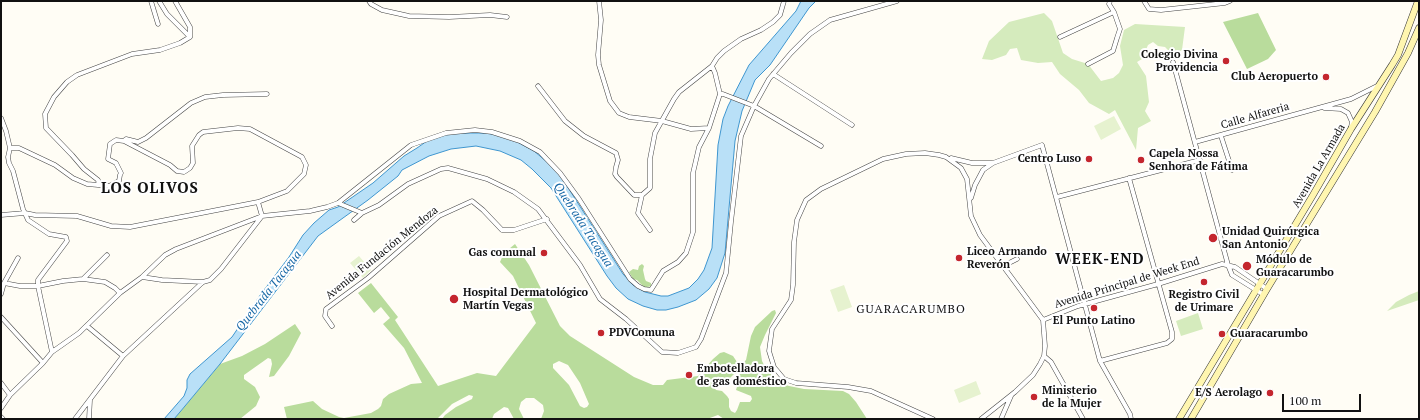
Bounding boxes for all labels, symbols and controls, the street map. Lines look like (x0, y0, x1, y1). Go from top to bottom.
place label: Colegio Divina Providencia (1141, 48, 1218, 74)
marker: Colegio Divina Providencia (1221, 56, 1231, 66)
place label: Club Aeropuerto (1231, 70, 1318, 84)
marker: Club Aeropuerto (1321, 72, 1331, 82)
street label: Calle Alfareria (1219, 100, 1291, 132)
street label: Avenida La Armada (1290, 122, 1348, 210)
place label: Capela Nossa Senhora de Fátima (1149, 147, 1248, 173)
place label: Centro Luso (1018, 152, 1081, 166)
marker: Centro Luso (1084, 154, 1094, 164)
marker: Capela Nossa Senhora de Fátima (1136, 155, 1146, 165)
district label: LOS OLIVOS (101, 180, 199, 198)
water label: Quebrada Tacagua (550, 180, 616, 270)
street label: Avenida Fundación Mendoza (323, 204, 441, 302)
place label: Unidad Quirúrgica San Antonio (1222, 225, 1319, 251)
marker: Unidad Quirúrgica San Antonio (1207, 232, 1219, 244)
place label: Liceo Armando Reverón (967, 245, 1047, 271)
place label: Gas comunal (469, 246, 536, 260)
water label: Quebrada Tacagua (233, 248, 305, 334)
marker: Gas comunal (539, 248, 549, 258)
district label: WEEK-END (1055, 251, 1145, 269)
marker: Liceo Armando Reverón (954, 253, 964, 263)
place label: Módulo de Guaracarumbo (1256, 253, 1334, 279)
street label: Avenida Principal de Week End (1053, 255, 1201, 311)
marker: Módulo de Guaracarumbo (1241, 260, 1253, 272)
marker: Registro Civil de Urimare (1199, 277, 1209, 287)
place label: Hospital Dermatológico Martín Vegas (463, 286, 588, 312)
place label: Registro Civil de Urimare (1169, 288, 1239, 314)
marker: Hospital Dermatológico Martín Vegas (448, 293, 460, 305)
district label: GUARACARUMBO (856, 303, 966, 317)
marker: El Punto Latino (1089, 303, 1099, 313)
place label: El Punto Latino (1053, 314, 1135, 328)
place label: PDVComuna (609, 326, 675, 340)
place label: Guaracarumbo (1230, 327, 1308, 341)
marker: PDVComuna (596, 328, 606, 338)
marker: Guaracarumbo (1217, 329, 1227, 339)
place label: Embotelladora de gas doméstico (697, 362, 787, 388)
marker: Embotelladora de gas doméstico (684, 370, 694, 380)
place label: Ministerio de la Mujer (1042, 384, 1101, 410)
place label: E/S Aerolago (1195, 386, 1262, 400)
scale bar (1284, 386, 1363, 412)
marker: E/S Aerolago (1265, 388, 1275, 398)
marker: Ministerio de la Mujer (1029, 392, 1039, 402)
text: 100 m (1289, 393, 1321, 408)

